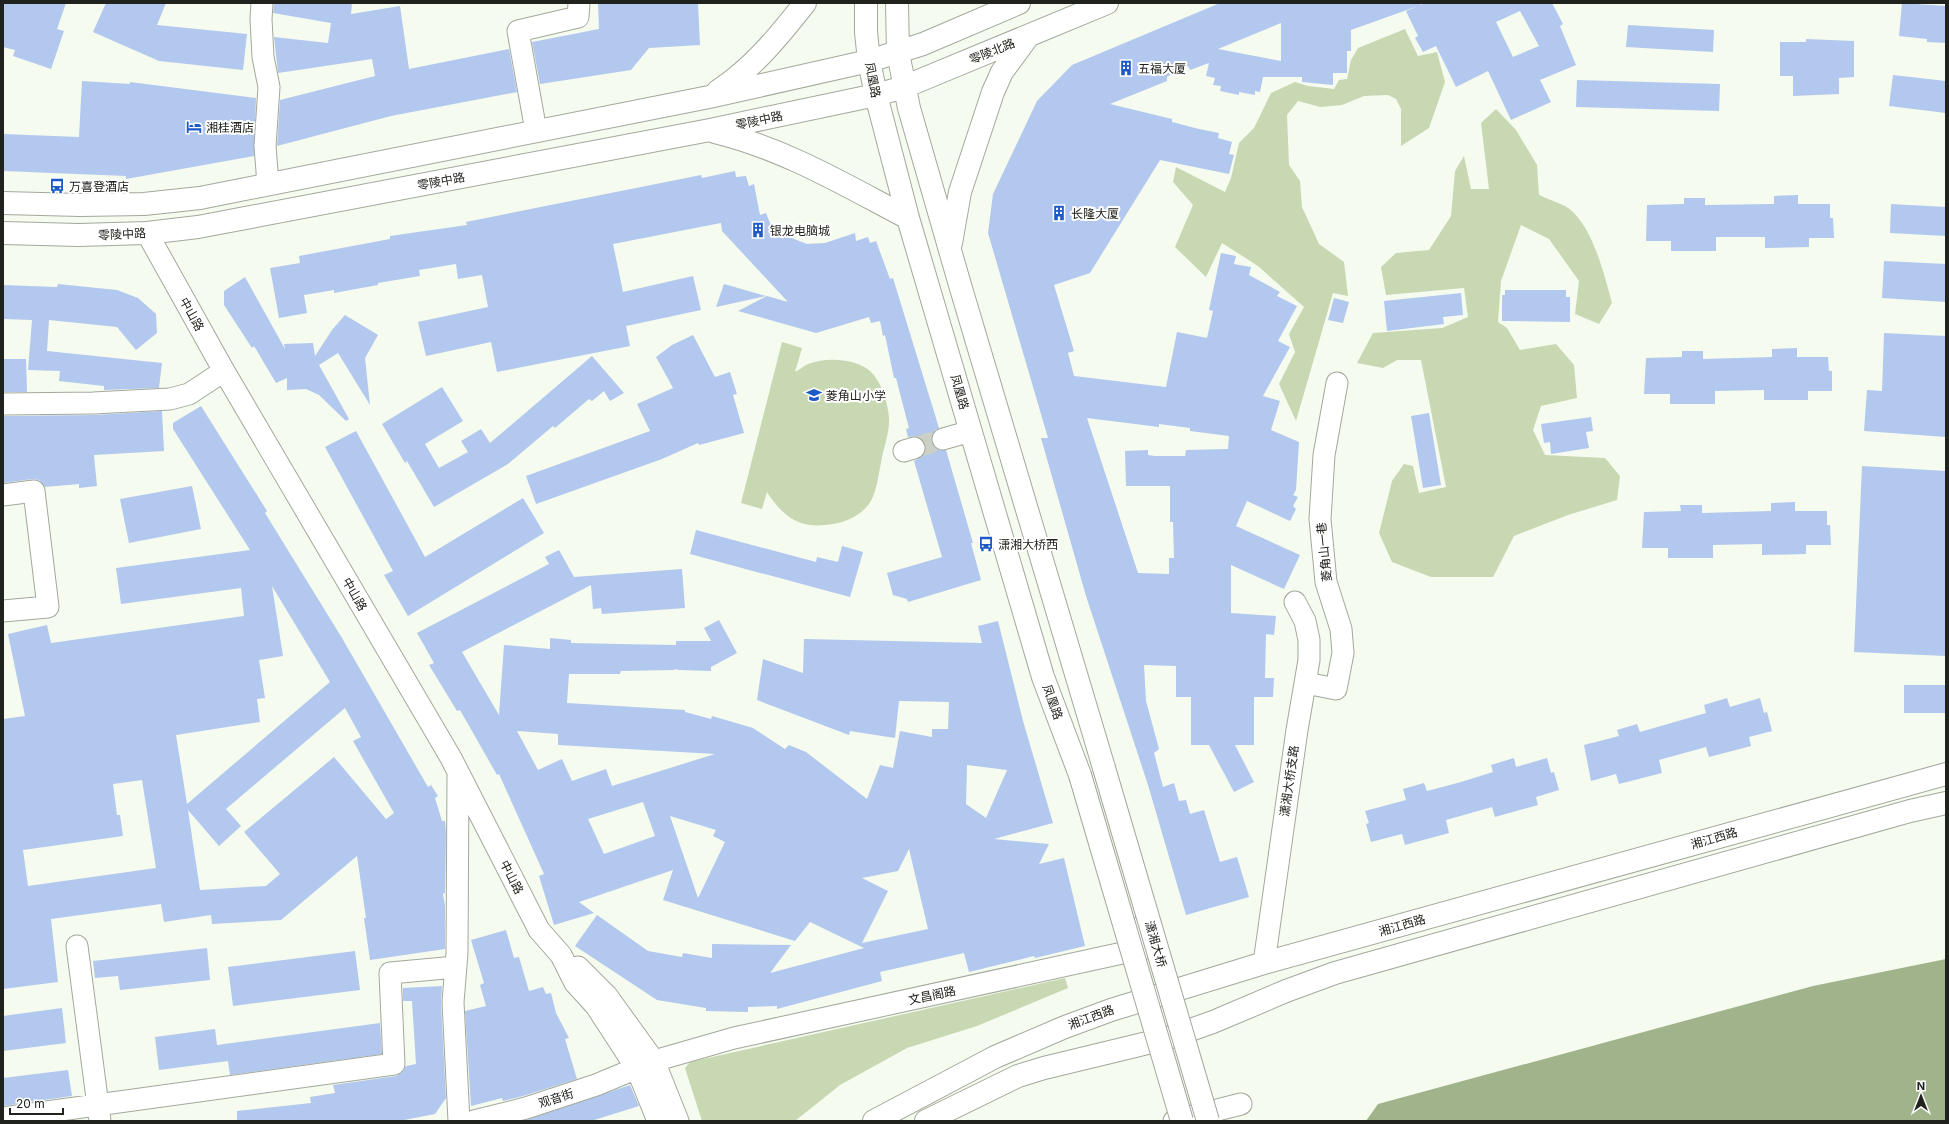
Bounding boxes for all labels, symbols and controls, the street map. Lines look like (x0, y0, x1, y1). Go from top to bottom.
street label: 零陵北路 (967, 35, 1017, 67)
building icon: 五福大厦 (1117, 59, 1135, 77)
street label: 凤凰路 (862, 61, 884, 99)
place label: 五福大厦 (1138, 61, 1186, 76)
street label: 零陵中路 (734, 108, 784, 132)
hotel icon: 湘桂酒店 (185, 118, 203, 136)
place label: 湘桂酒店 (206, 120, 254, 135)
street label: 零陵中路 (416, 169, 466, 193)
bus stop icon: 万喜登酒店 (48, 177, 66, 195)
place label: 万喜登酒店 (69, 179, 129, 194)
building icon: 长隆大厦 (1050, 204, 1068, 222)
place label: 长隆大厦 (1071, 206, 1119, 221)
building icon: 银龙电脑城 (749, 221, 767, 239)
place label: 银龙电脑城 (770, 223, 830, 238)
street label: 零陵中路 (98, 225, 146, 243)
street label: 中山路 (177, 295, 207, 333)
street label: 凤凰路 (948, 373, 972, 411)
school or university icon: 菱角山小学 (805, 386, 823, 404)
place label: 菱角山小学 (826, 388, 886, 403)
street label: 菱角山一巷 (1313, 521, 1335, 583)
bus stop icon: 潇湘大桥西 (977, 535, 995, 553)
place label: 潇湘大桥西 (998, 537, 1058, 552)
street label: 中山路 (340, 575, 370, 613)
street label: 凤凰路 (1040, 683, 1066, 721)
street label: 潇湘大桥支路 (1277, 744, 1301, 818)
street label: 湘江西路 (1689, 824, 1739, 852)
street label: 中山路 (497, 858, 527, 896)
street label: 湘江西路 (1377, 911, 1427, 939)
street label: 潇湘大桥 (1142, 919, 1170, 969)
street label: 文昌阁路 (907, 983, 957, 1007)
street label: 湘江西路 (1066, 1002, 1116, 1032)
north arrow (1901, 1076, 1941, 1116)
text: N (1917, 1079, 1925, 1093)
street label: 观音街 (537, 1085, 575, 1111)
scale bar (10, 1090, 63, 1116)
text: 20 m (16, 1096, 45, 1111)

